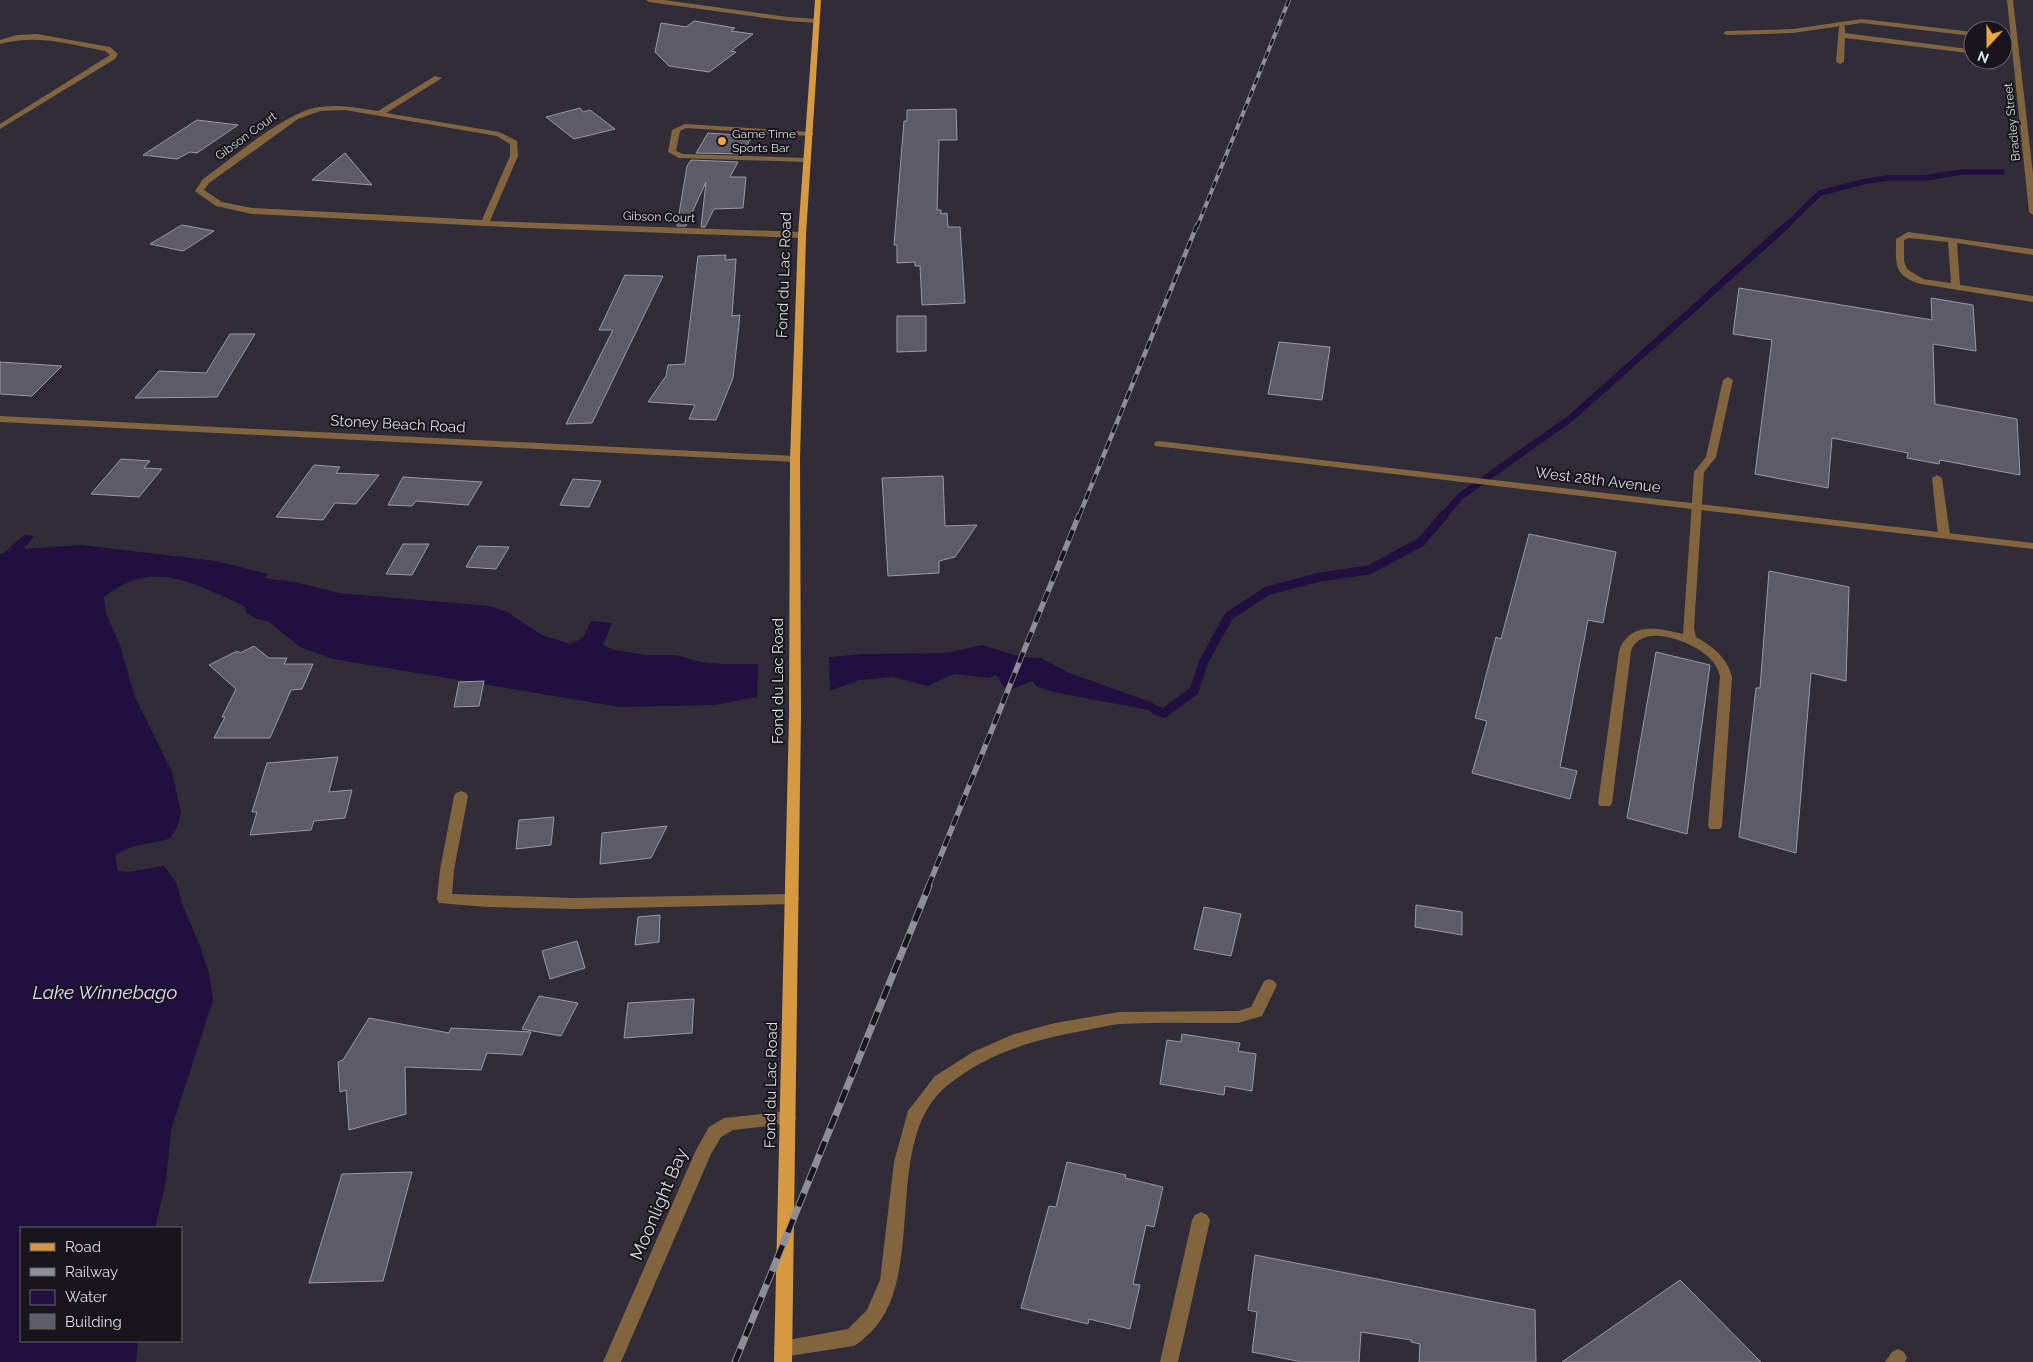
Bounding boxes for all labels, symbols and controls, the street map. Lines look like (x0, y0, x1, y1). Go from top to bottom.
north arrow (1963, 20, 2013, 70)
text: N (1975, 48, 1991, 67)
street label: Bradley Street (2001, 82, 2023, 162)
street label: Gibson Court (213, 109, 279, 163)
place label: Game Time Sports Bar (732, 127, 796, 155)
marker: Game Time Sports Bar (716, 135, 728, 147)
street label: Gibson Court (623, 209, 695, 225)
street label: Fond du Lac Road (773, 212, 795, 338)
street label: Stoney Beach Road (330, 411, 466, 437)
street label: West 28th Avenue (1534, 463, 1662, 497)
street label: Fond du Lac Road (769, 618, 787, 744)
water label: Lake Winnebago (33, 981, 178, 1003)
street label: Fond du Lac Road (761, 1022, 781, 1148)
street label: Moonlight Bay (625, 1144, 692, 1263)
legend (20, 1227, 182, 1342)
text: Road (65, 1238, 101, 1256)
text: Railway (65, 1263, 118, 1281)
text: Water (65, 1288, 108, 1306)
text: Building (65, 1313, 122, 1331)

